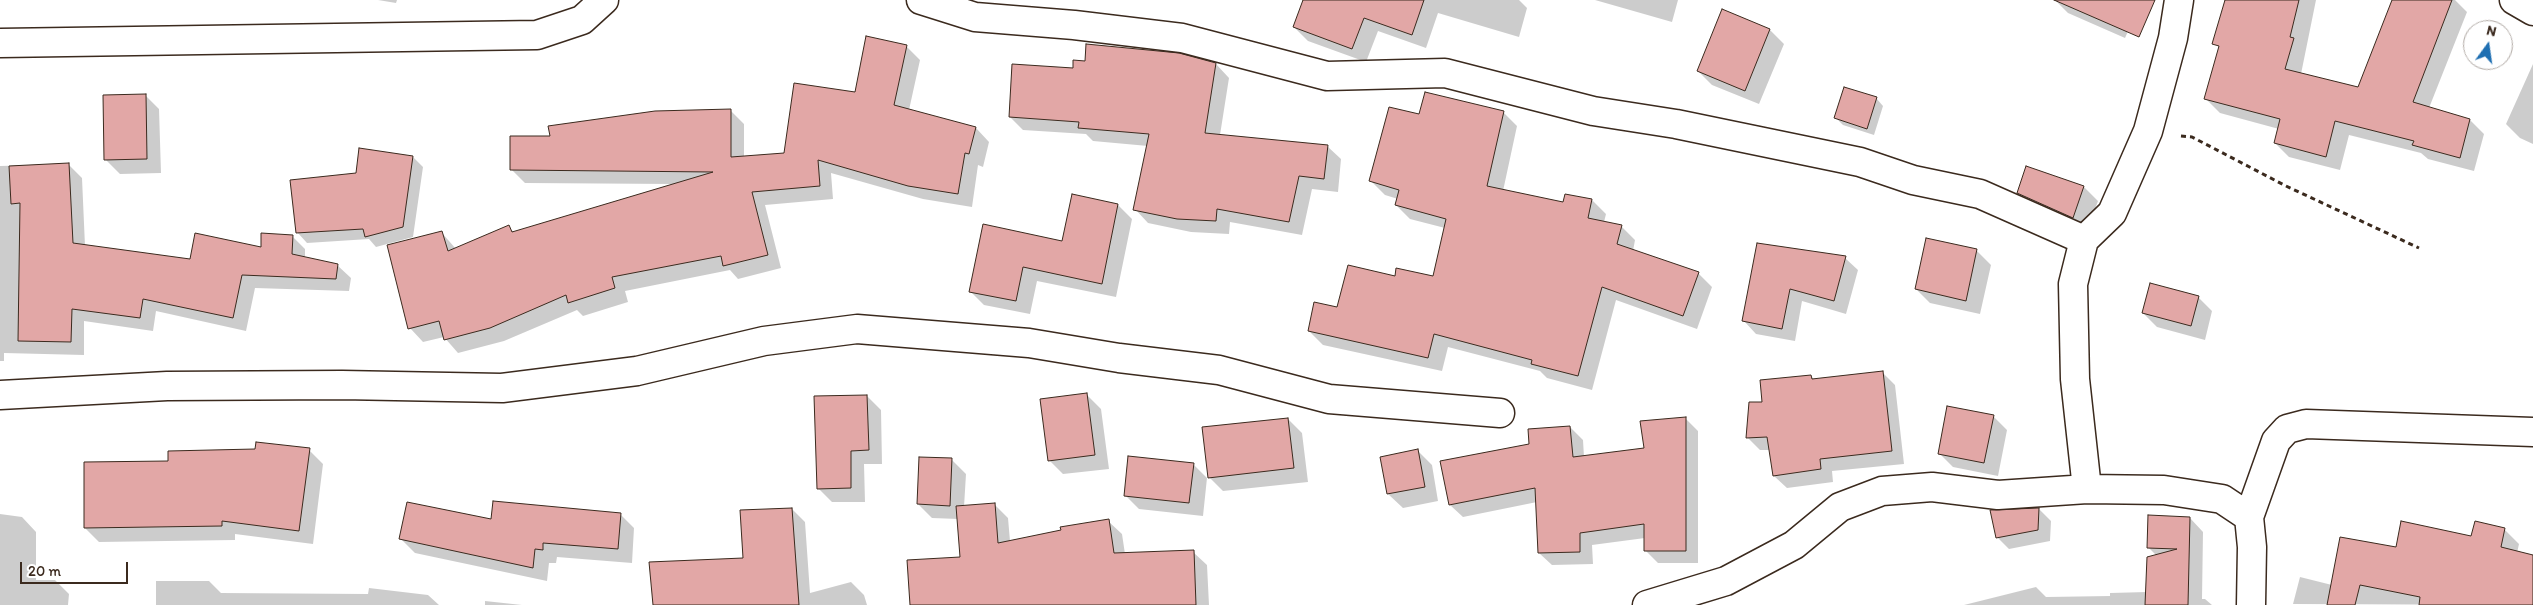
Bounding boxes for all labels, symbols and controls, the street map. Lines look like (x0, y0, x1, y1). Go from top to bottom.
north arrow (2463, 20, 2513, 70)
text: N (2485, 22, 2498, 40)
scale bar (22, 552, 130, 584)
text: 20 m (28, 562, 61, 580)

